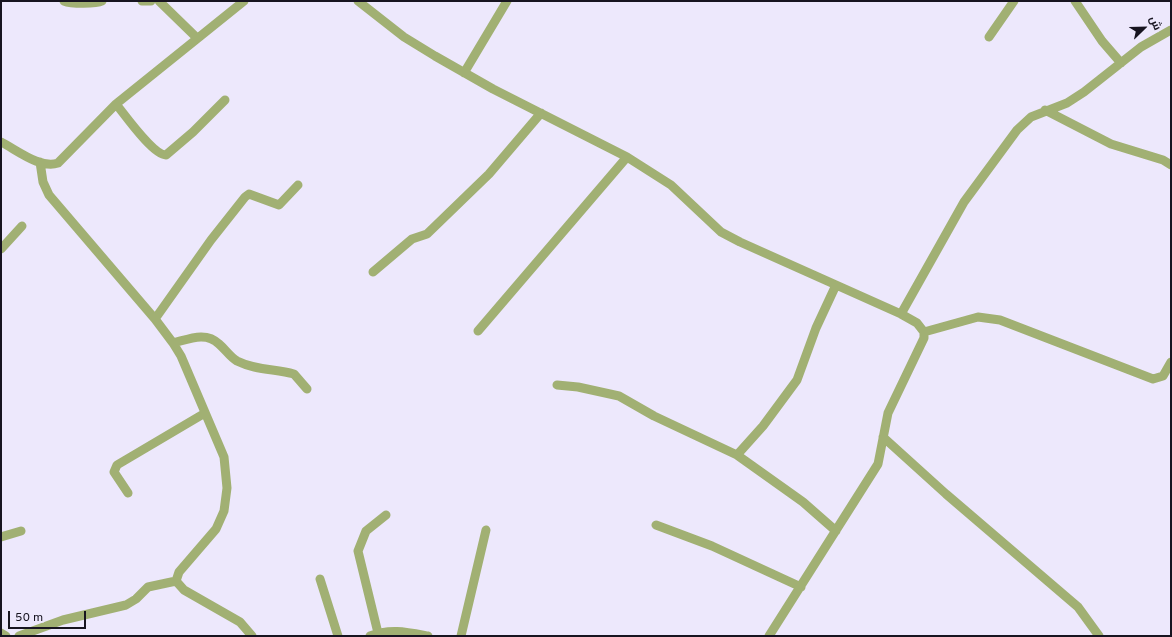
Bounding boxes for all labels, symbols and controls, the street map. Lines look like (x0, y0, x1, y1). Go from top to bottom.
north arrow (1124, 8, 1164, 48)
text: ش (1146, 14, 1164, 33)
scale bar (10, 603, 88, 629)
text: 50 m (15, 610, 43, 626)

